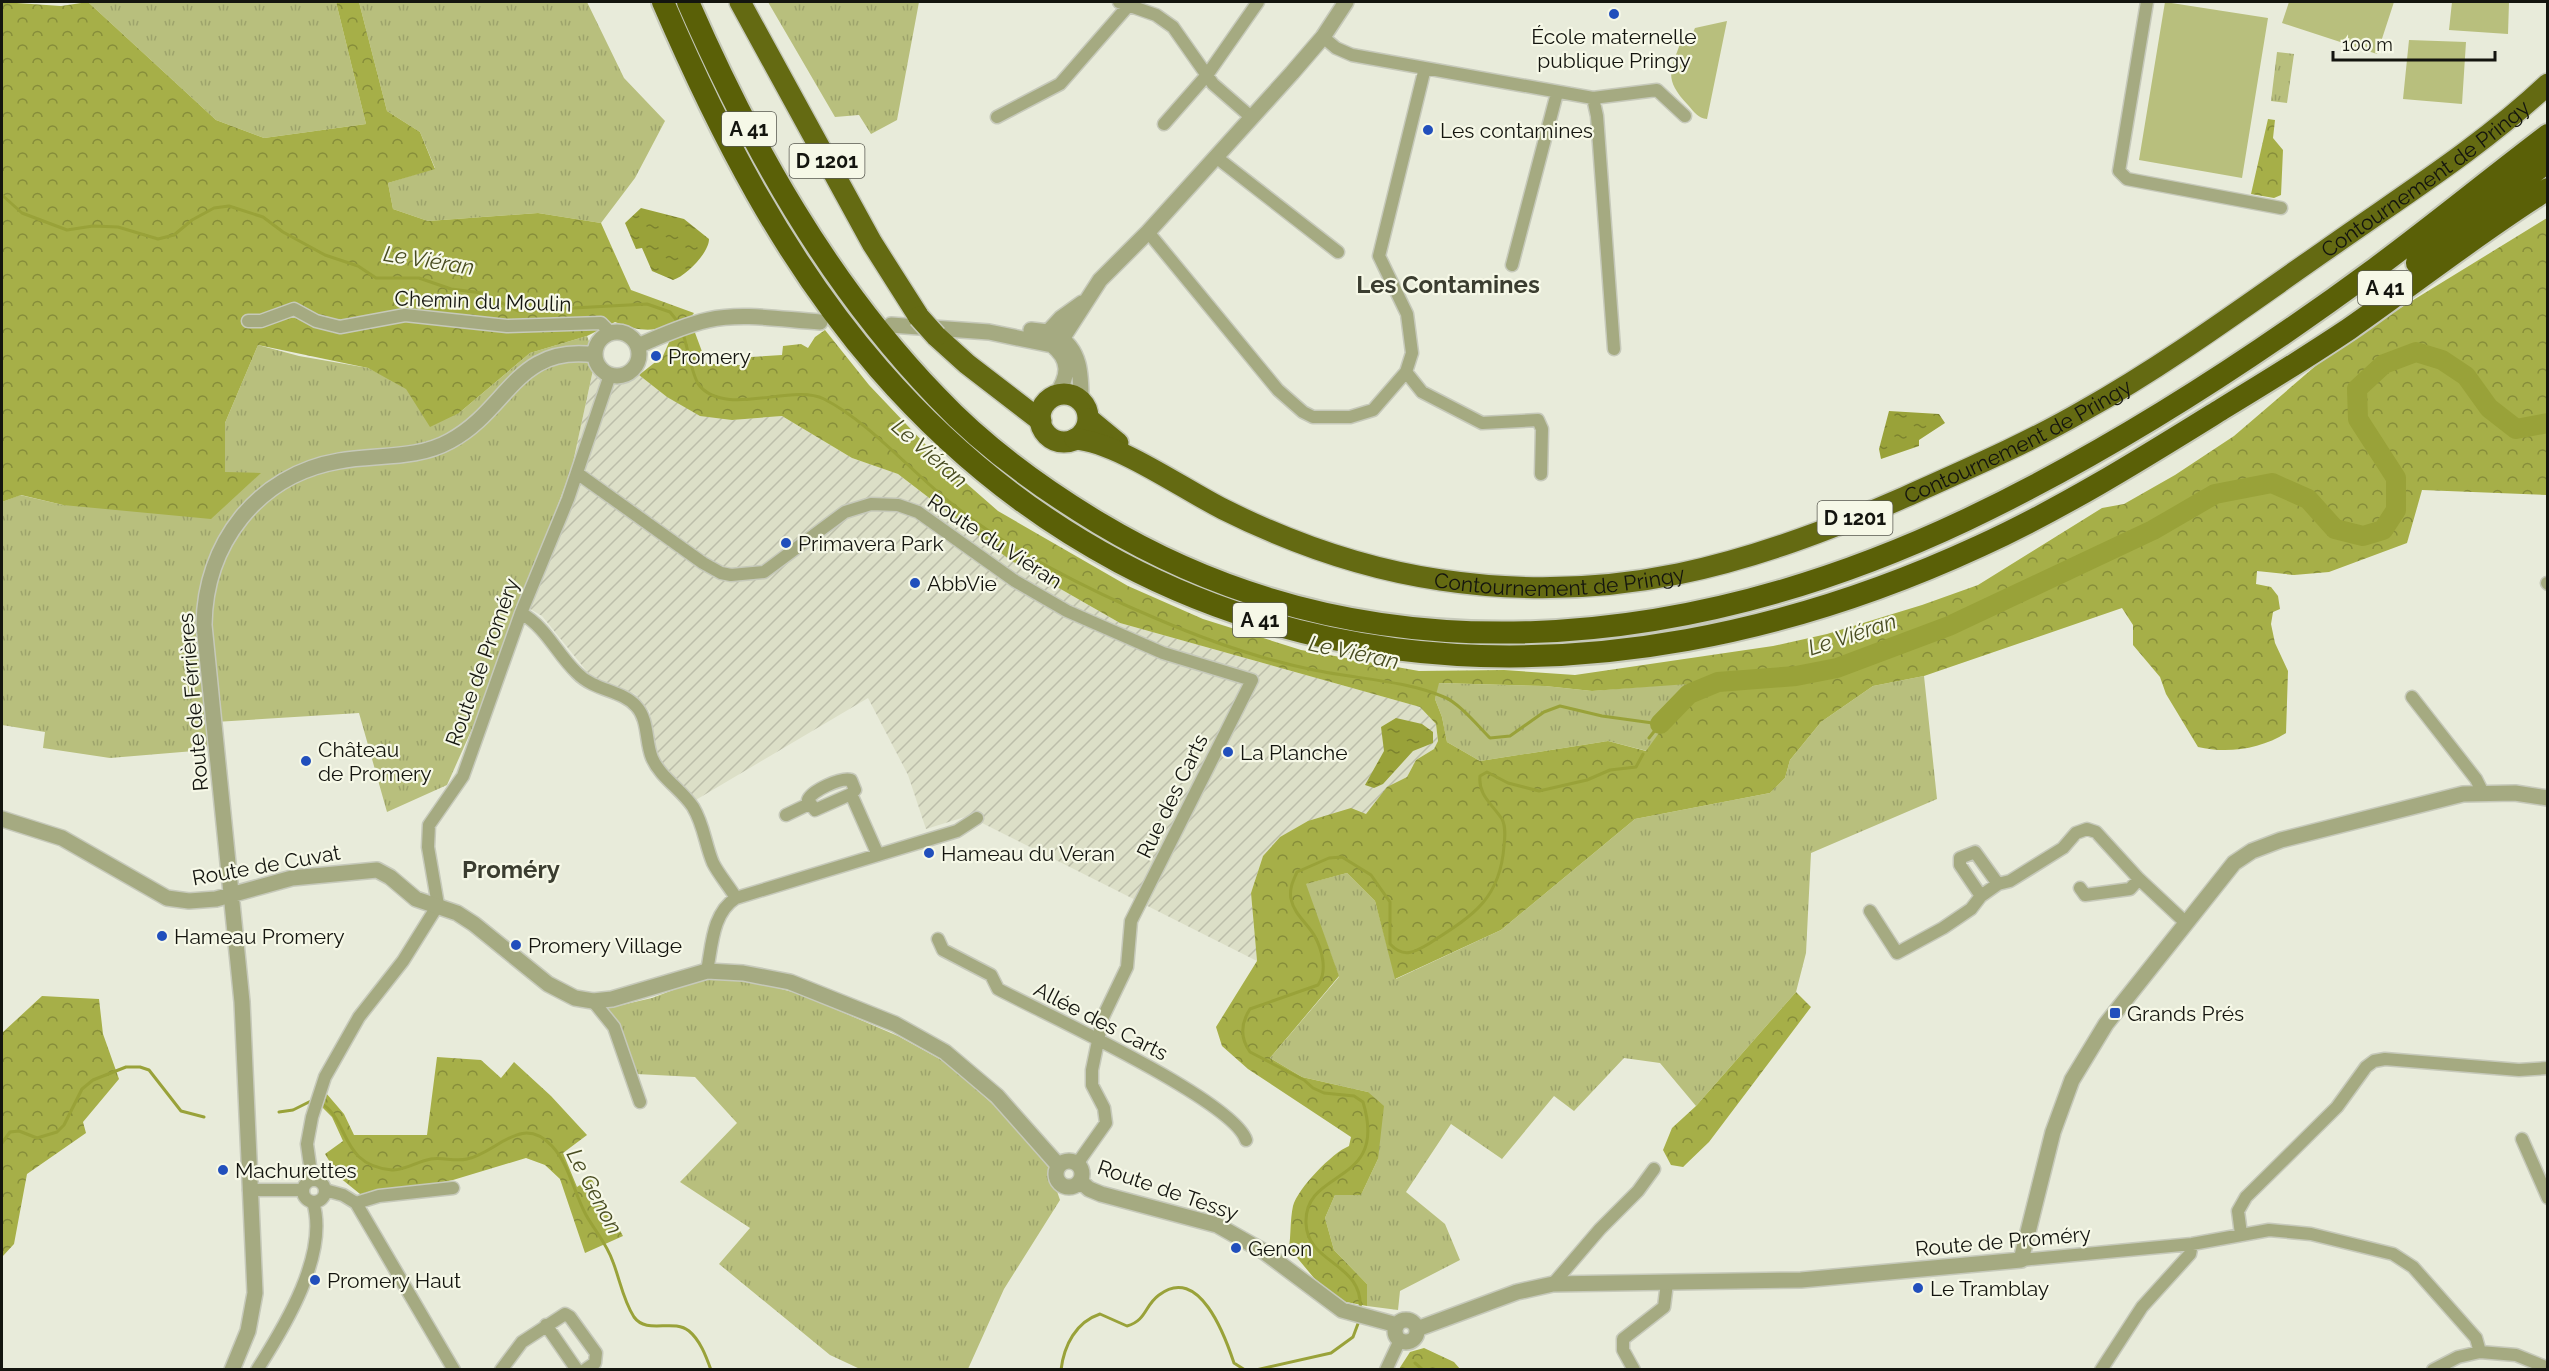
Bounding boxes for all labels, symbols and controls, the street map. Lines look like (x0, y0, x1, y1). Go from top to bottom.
marker: École maternelle publique Pringy (1607, 7, 1621, 21)
place label: École maternelle publique Pringy (1531, 24, 1697, 73)
scale bar (2333, 24, 2495, 62)
text: 100 m (2342, 34, 2393, 55)
street label: Contournement de Pringy (2316, 94, 2534, 262)
road number: A 41 (722, 112, 776, 146)
place label: Les contamines (1440, 118, 1593, 143)
marker: Les contamines (1421, 123, 1435, 137)
road number: D 1201 (790, 144, 864, 178)
water label: Le Viéran (382, 240, 476, 280)
district label: Les Contamines (1356, 270, 1540, 299)
road number: A 41 (2358, 271, 2412, 305)
street label: Chemin du Moulin (394, 285, 572, 317)
place label: Promery (668, 344, 751, 369)
marker: Promery (649, 349, 663, 363)
street label: Contournement de Pringy (1900, 373, 2136, 508)
water label: Le Viéran (887, 413, 973, 493)
street label: Route du Viéran (923, 488, 1067, 594)
road number: D 1201 (1818, 501, 1892, 535)
place label: Primavera Park (798, 531, 944, 556)
marker: Primavera Park (779, 536, 793, 550)
street label: Contournement de Pringy (1433, 560, 1687, 600)
place label: AbbVie (927, 571, 997, 596)
street label: Route de Proméry (440, 575, 524, 749)
marker: AbbVie (908, 576, 922, 590)
road number: A 41 (1233, 603, 1287, 637)
water label: Le Viéran (1804, 607, 1900, 661)
street label: Route de Férrières (173, 612, 213, 792)
water label: Le Viéran (1306, 630, 1402, 674)
street label: Rue des Carts (1131, 730, 1213, 862)
place label: Château de Promery (318, 737, 432, 786)
place label: La Planche (1240, 740, 1348, 765)
marker: La Planche (1221, 745, 1235, 759)
marker: Château de Promery (299, 754, 313, 768)
street label: Route de Cuvat (190, 840, 342, 890)
place label: Hameau du Veran (941, 841, 1115, 866)
marker: Hameau du Veran (922, 846, 936, 860)
district label: Proméry (462, 855, 560, 884)
place label: Hameau Promery (174, 924, 345, 949)
marker: Hameau Promery (155, 929, 169, 943)
place label: Promery Village (528, 933, 682, 958)
marker: Promery Village (509, 938, 523, 952)
street label: Allée des Carts (1030, 977, 1172, 1065)
place label: Grands Prés (2127, 1001, 2244, 1026)
marker: Grands Prés (2108, 1006, 2122, 1020)
water label: Le Genon (562, 1144, 628, 1238)
street label: Route de Tessy (1094, 1154, 1242, 1226)
place label: Machurettes (235, 1158, 357, 1183)
marker: Machurettes (216, 1163, 230, 1177)
street label: Route de Proméry (1914, 1221, 2092, 1261)
place label: Genon (1248, 1236, 1312, 1261)
marker: Genon (1229, 1241, 1243, 1255)
place label: Promery Haut (327, 1268, 461, 1293)
marker: Promery Haut (308, 1273, 322, 1287)
place label: Le Tramblay (1930, 1276, 2049, 1301)
marker: Le Tramblay (1911, 1281, 1925, 1295)

